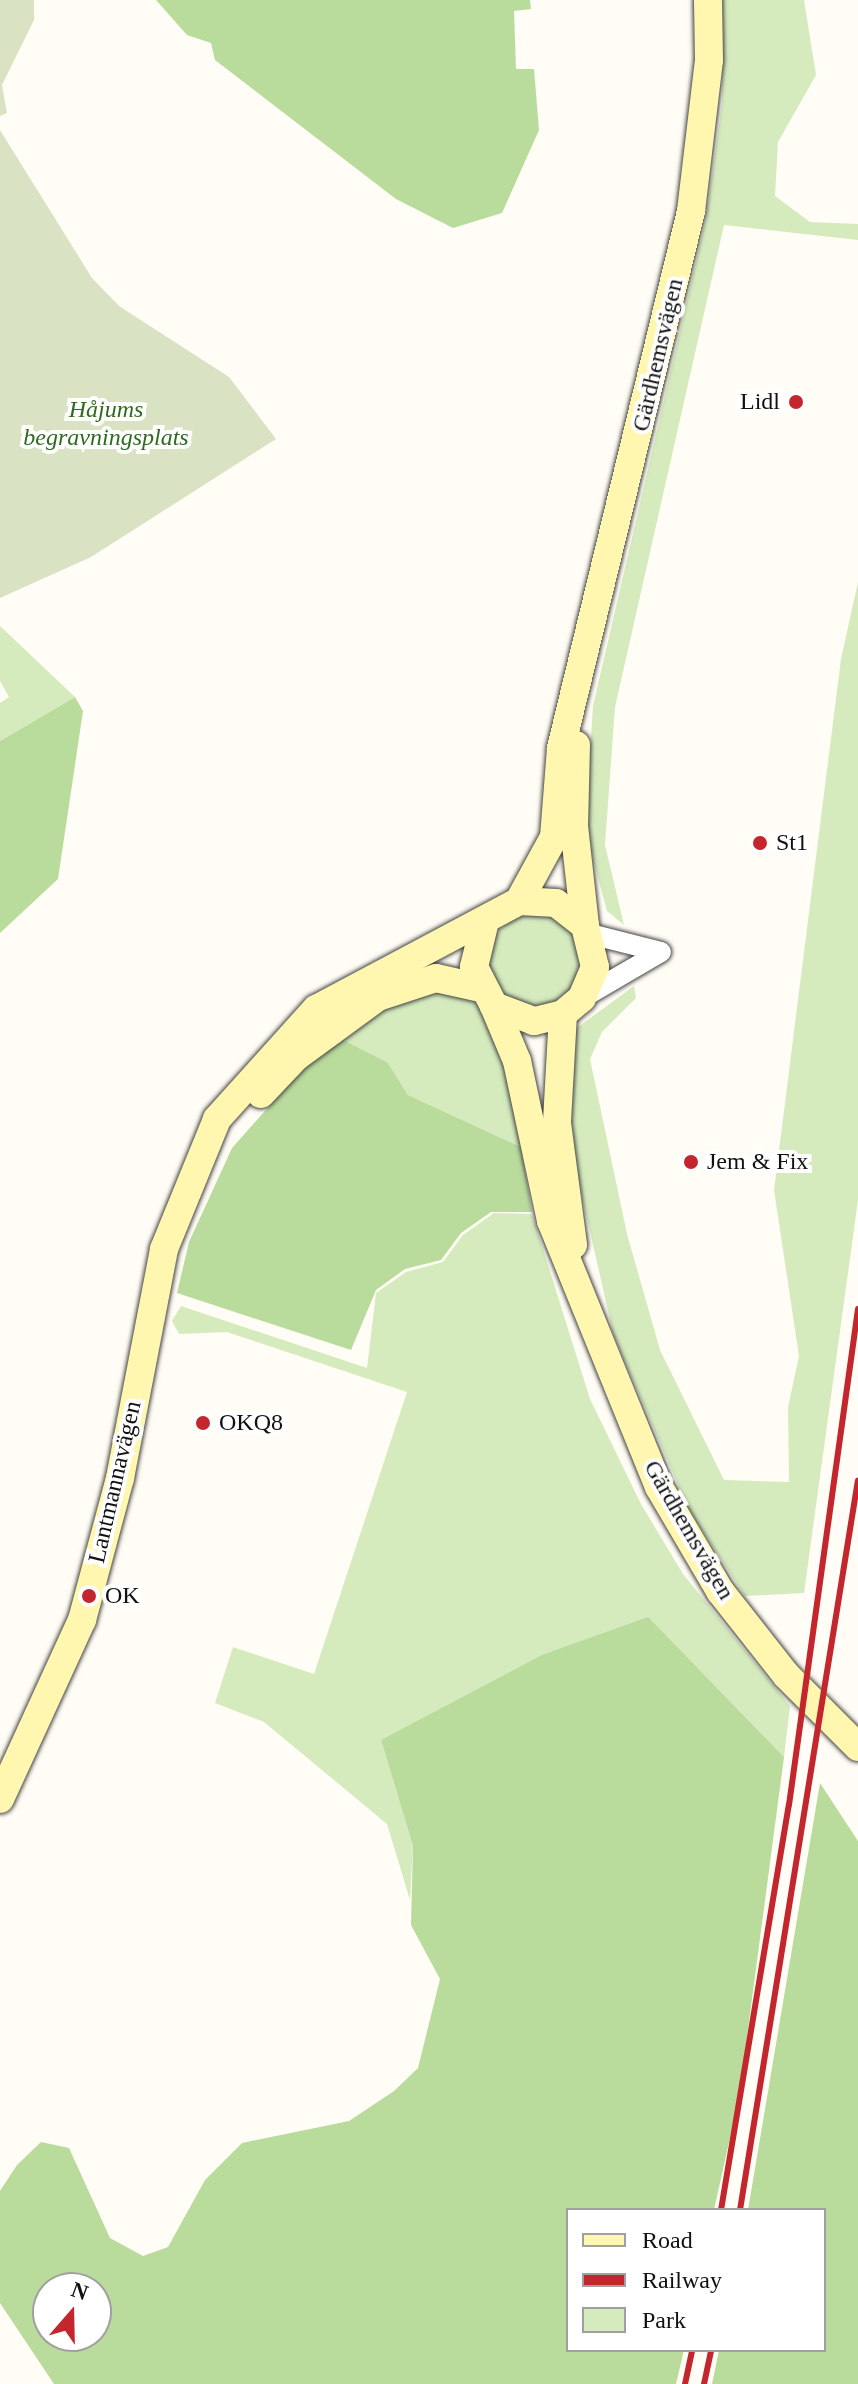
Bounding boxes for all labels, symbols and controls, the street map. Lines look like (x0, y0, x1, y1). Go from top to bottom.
street label: Gärdhemsvägen (626, 276, 690, 434)
place label: Lidl (740, 388, 780, 416)
marker: Lidl (787, 393, 805, 411)
park label: Håjums begravningsplats (23, 396, 189, 452)
place label: St1 (776, 829, 808, 857)
marker: St1 (751, 834, 769, 852)
place label: Jem & Fix (707, 1148, 808, 1176)
marker: Jem & Fix (682, 1153, 700, 1171)
street label: Lantmannavägen (82, 1398, 148, 1566)
place label: OKQ8 (219, 1409, 283, 1437)
marker: OKQ8 (194, 1414, 212, 1432)
street label: Gärdhemsvägen (638, 1455, 740, 1605)
place label: OK (105, 1582, 140, 1610)
marker: OK (80, 1587, 98, 1605)
legend (566, 2208, 826, 2352)
text: Road (642, 2227, 693, 2253)
text: Railway (642, 2267, 722, 2293)
north arrow (32, 2272, 112, 2352)
text: N (68, 2276, 91, 2305)
text: Park (642, 2307, 686, 2333)

